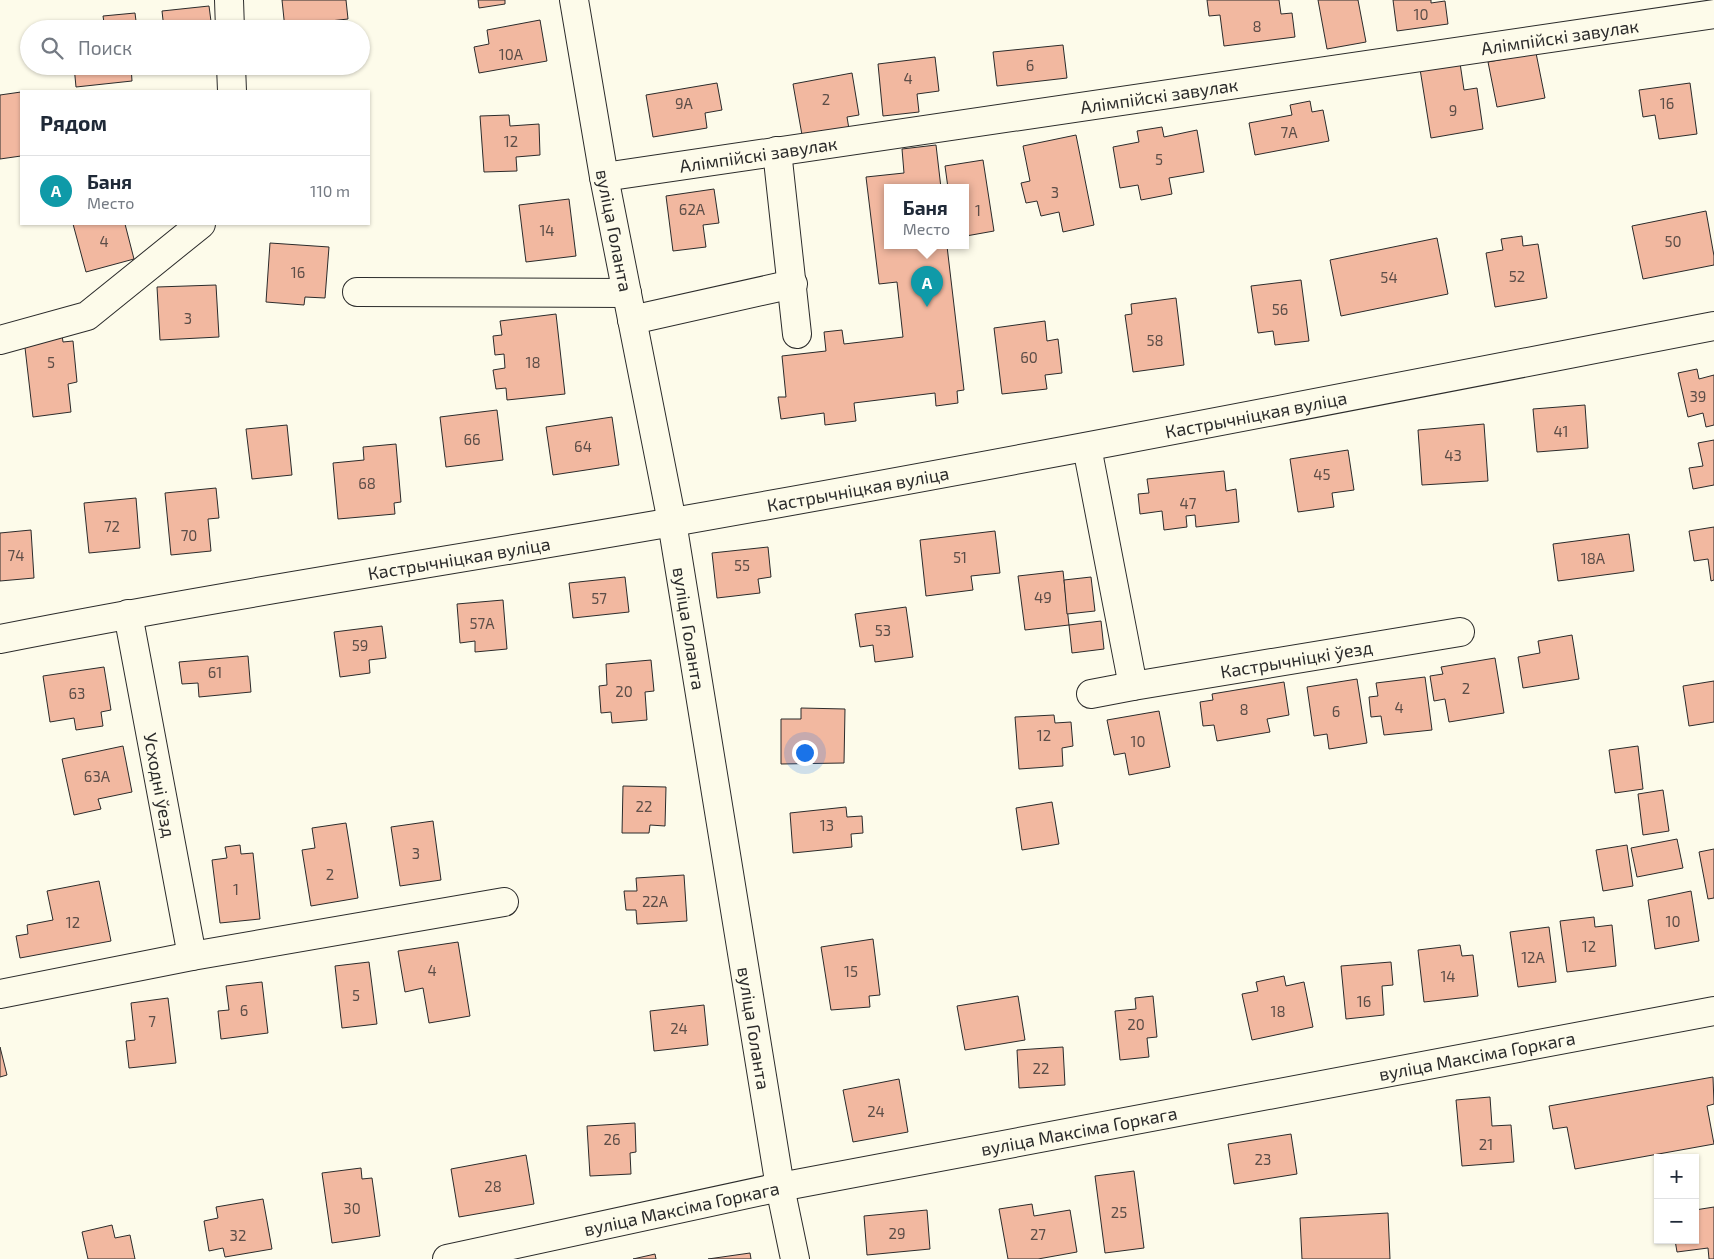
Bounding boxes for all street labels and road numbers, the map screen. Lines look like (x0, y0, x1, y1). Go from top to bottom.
street label: Алімпійскі завулак (1479, 14, 1640, 59)
street label: Алімпійскі завулак (1079, 73, 1240, 118)
street label: Алімпійскі завулак (678, 132, 839, 177)
street label: вуліца Голанта (592, 168, 637, 293)
street label: Кастрычніцкая вуліца (1163, 386, 1349, 442)
street label: Кастрычніцкая вуліца (765, 461, 951, 516)
street label: Кастрычніцкая вуліца (366, 532, 552, 584)
street label: вуліца Голанта (668, 565, 710, 691)
street label: Кастрычніцкі ўезд (1219, 636, 1374, 682)
street label: Усходні ўезд (139, 731, 181, 839)
street label: вуліца Голанта (733, 965, 775, 1091)
street label: вуліца Максіма Горкага (1377, 1026, 1577, 1085)
street label: вуліца Максіма Горкага (979, 1101, 1179, 1160)
street label: вуліца Максіма Горкага (582, 1176, 781, 1240)

